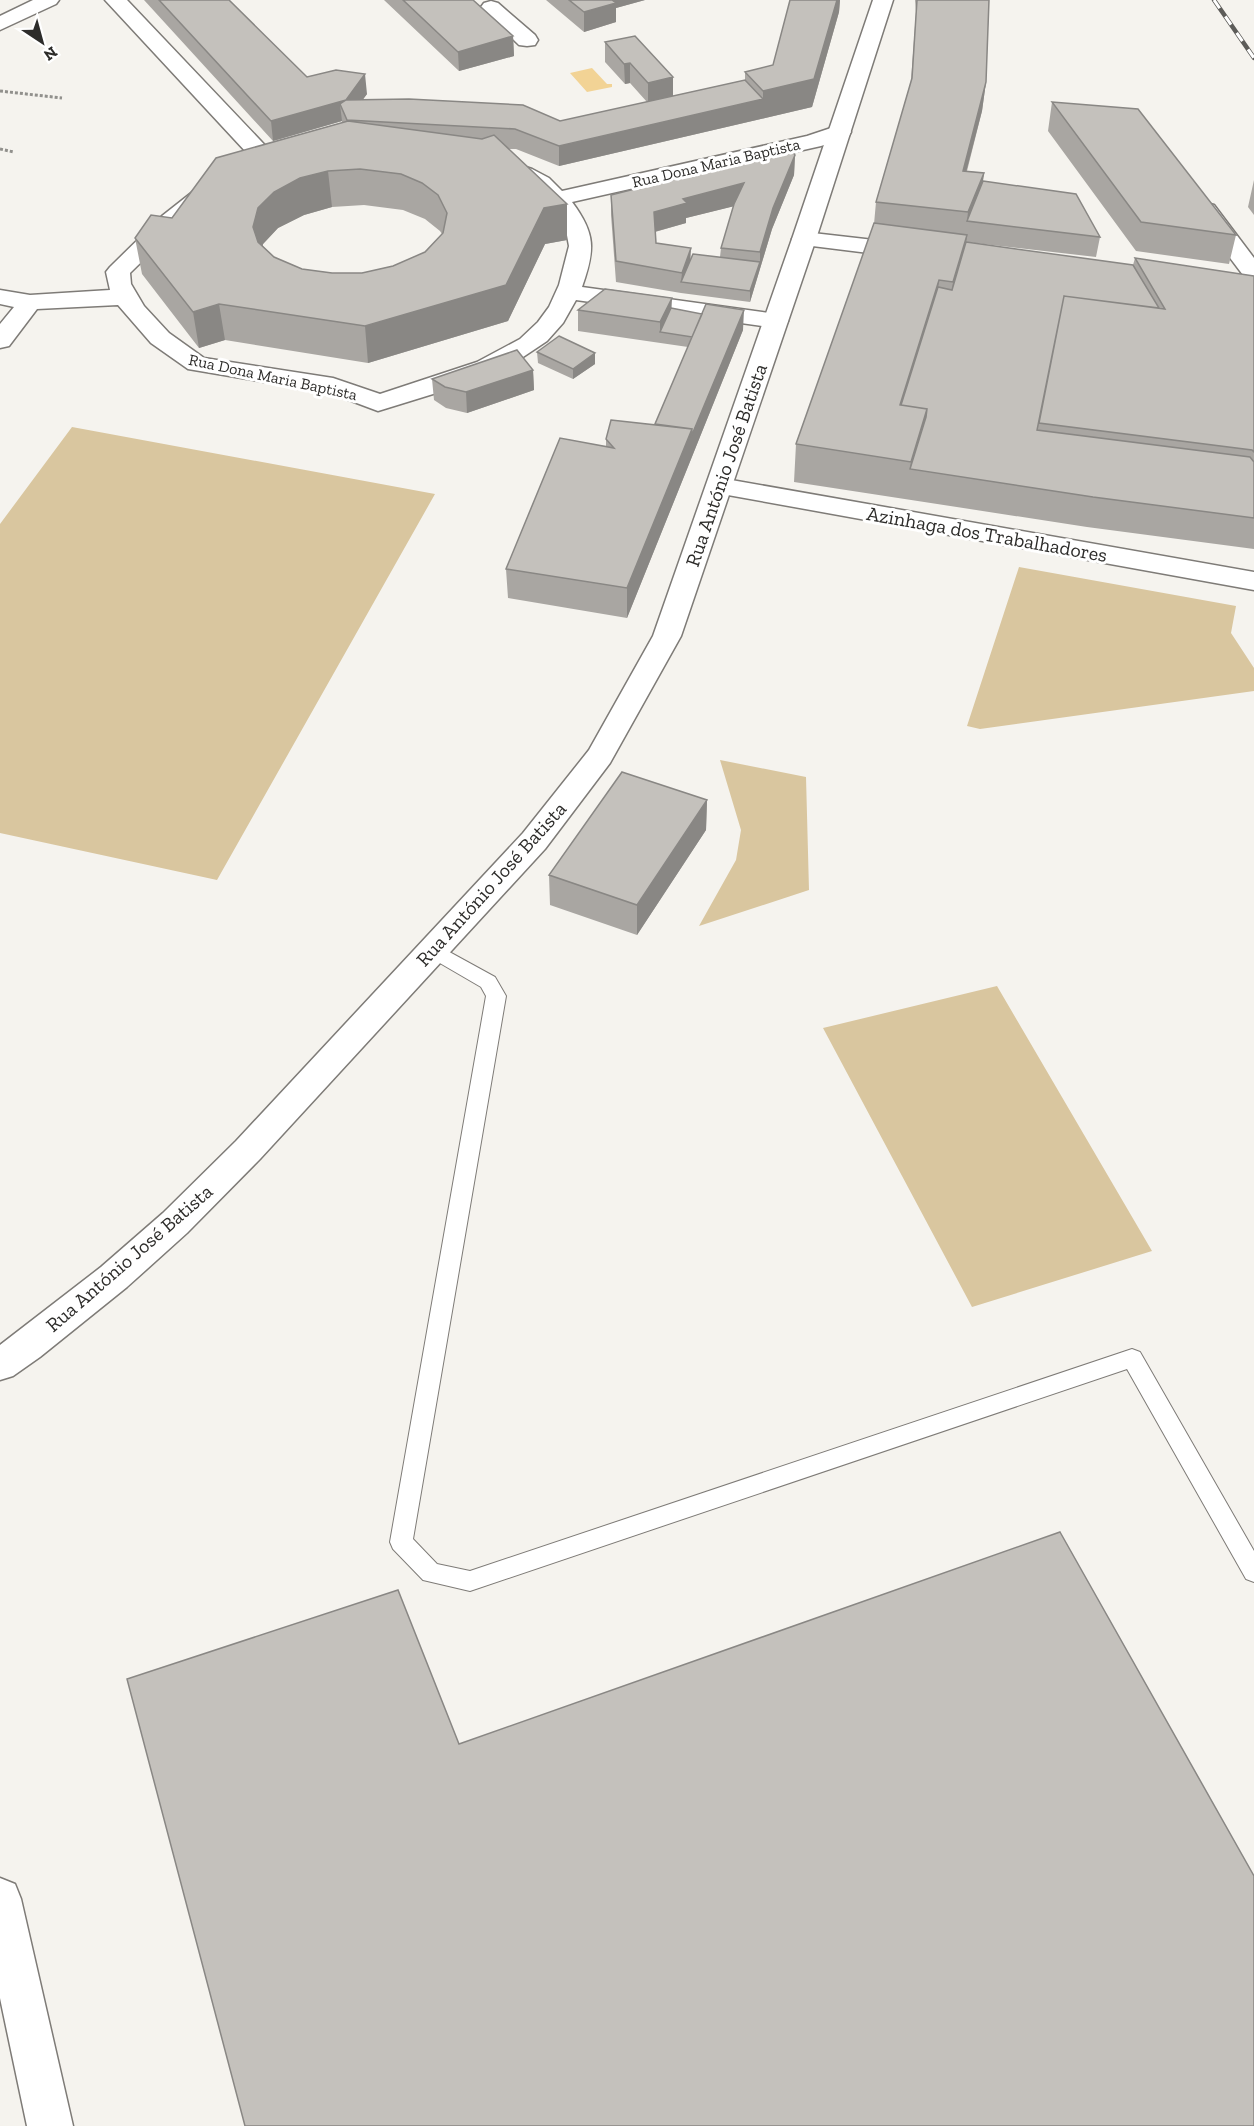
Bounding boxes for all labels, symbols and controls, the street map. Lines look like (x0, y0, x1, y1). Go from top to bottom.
north arrow (12, 12, 72, 72)
text: N (40, 42, 61, 65)
street label: Rua Dona Maria Baptista (630, 134, 802, 192)
street label: Rua Dona Maria Baptista (187, 350, 359, 404)
street label: Rua António José Batista (680, 360, 772, 570)
street label: Azinhaga dos Trabalhadores (865, 501, 1109, 567)
street label: Rua António José Batista (411, 797, 571, 971)
street label: Rua António José Batista (41, 1179, 217, 1337)

